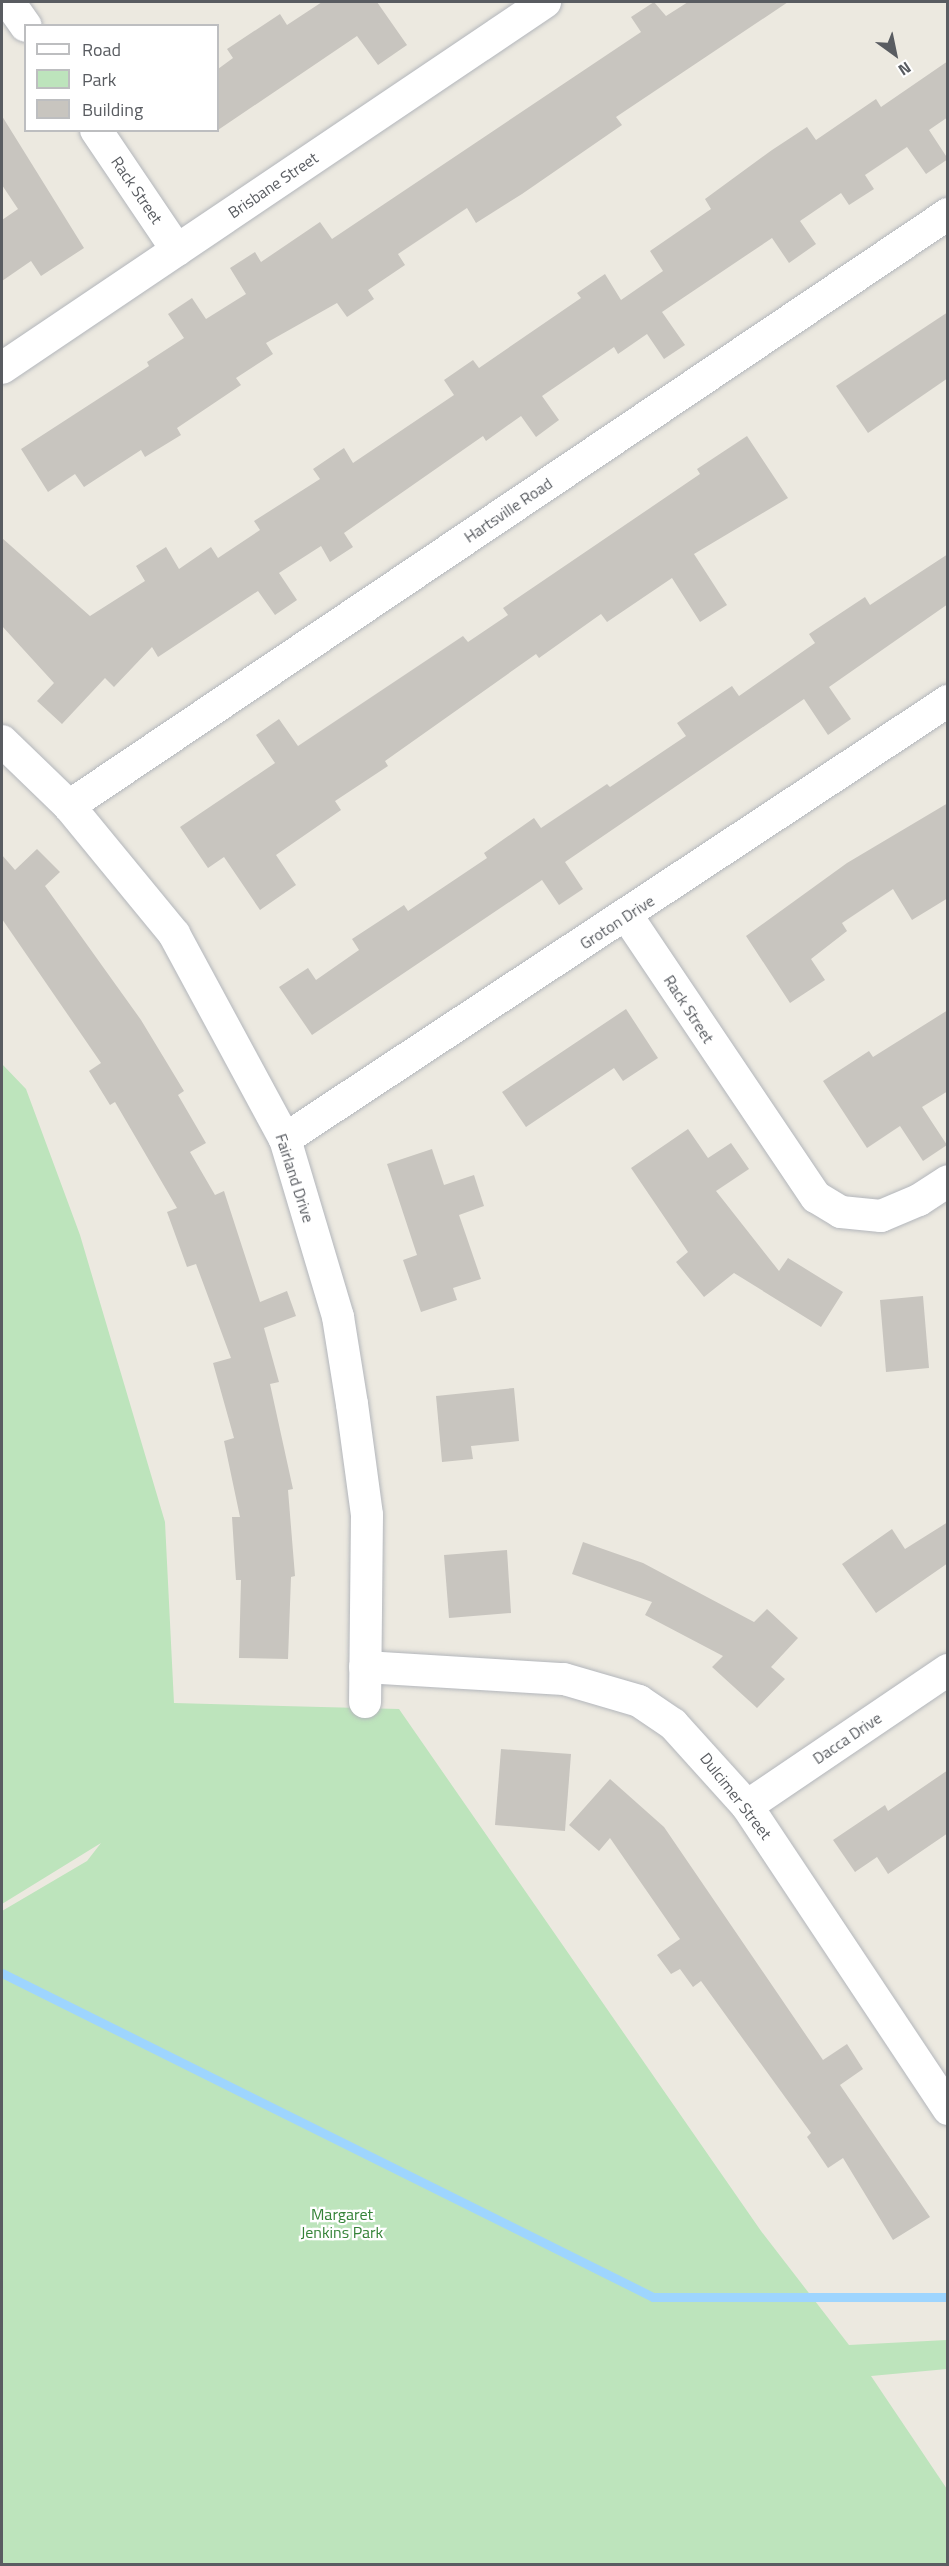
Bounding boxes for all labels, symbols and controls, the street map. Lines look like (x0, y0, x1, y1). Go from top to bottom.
legend (24, 24, 219, 132)
north arrow (865, 24, 925, 84)
text: Road (82, 36, 121, 63)
text: N (894, 56, 916, 82)
text: Park (82, 66, 116, 93)
text: Building (82, 96, 143, 123)
street label: Brisbane Street (224, 148, 322, 222)
street label: Rack Street (107, 153, 167, 227)
street label: Hartsville Road (460, 473, 556, 547)
street label: Groton Drive (576, 891, 658, 953)
street label: Rack Street (660, 971, 718, 1047)
street label: Fairland Drive (272, 1131, 318, 1225)
street label: Dacca Drive (809, 1708, 885, 1768)
street label: Dulcimer Street (696, 1749, 776, 1843)
park label: Margaret Jenkins Park (301, 2204, 383, 2242)

